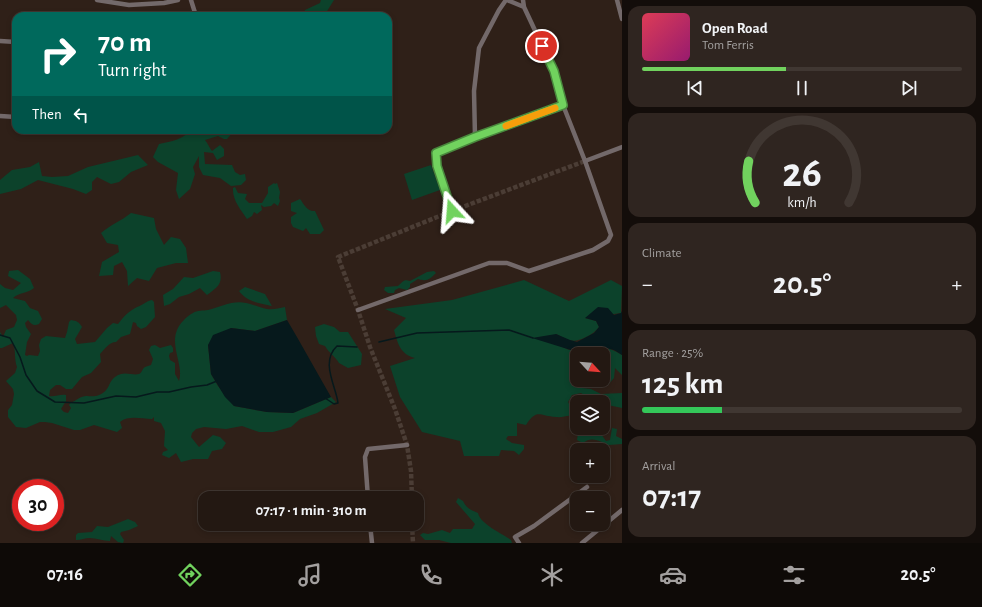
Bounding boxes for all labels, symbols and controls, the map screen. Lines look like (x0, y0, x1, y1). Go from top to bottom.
text: Open Road (702, 21, 768, 36)
icon: right (32, 28, 84, 80)
text: 70 m (98, 29, 152, 57)
pin (525, 29, 559, 63)
icon: arrive (531, 35, 553, 57)
text: Tom Ferris (702, 39, 754, 52)
text: Turn right (98, 62, 167, 80)
icon: previous (684, 77, 706, 99)
icon: pause (791, 77, 813, 99)
icon: next (898, 77, 920, 99)
icon: left (70, 104, 92, 126)
text: Then (32, 107, 62, 122)
text: 26 (782, 153, 822, 194)
position arrow (431, 190, 473, 232)
text: km/h (787, 195, 817, 209)
text: Climate (642, 247, 681, 260)
text: 20.5° (773, 269, 831, 299)
text: − (642, 273, 653, 295)
text: + (951, 273, 962, 295)
north arrow (570, 347, 610, 387)
map controls (570, 347, 610, 531)
text: Range · 25% (642, 347, 703, 360)
text: 125 km (642, 369, 723, 399)
button: layers (570, 395, 610, 435)
button: + (570, 443, 610, 483)
text: Arrival (642, 460, 675, 473)
speed limit sign: 30 (12, 479, 64, 531)
text: 07:17 (642, 482, 701, 512)
button: − (570, 491, 610, 531)
text: 07:17 · 1 min · 310 m (255, 503, 367, 518)
icon: directions (176, 561, 204, 589)
icon: music (296, 561, 324, 589)
icon: phone (417, 561, 445, 589)
icon: climate (538, 561, 566, 589)
icon: car (659, 561, 687, 589)
icon: filters (780, 561, 808, 589)
text: 07:16 (46, 566, 83, 584)
text: 20.5° (901, 566, 936, 584)

